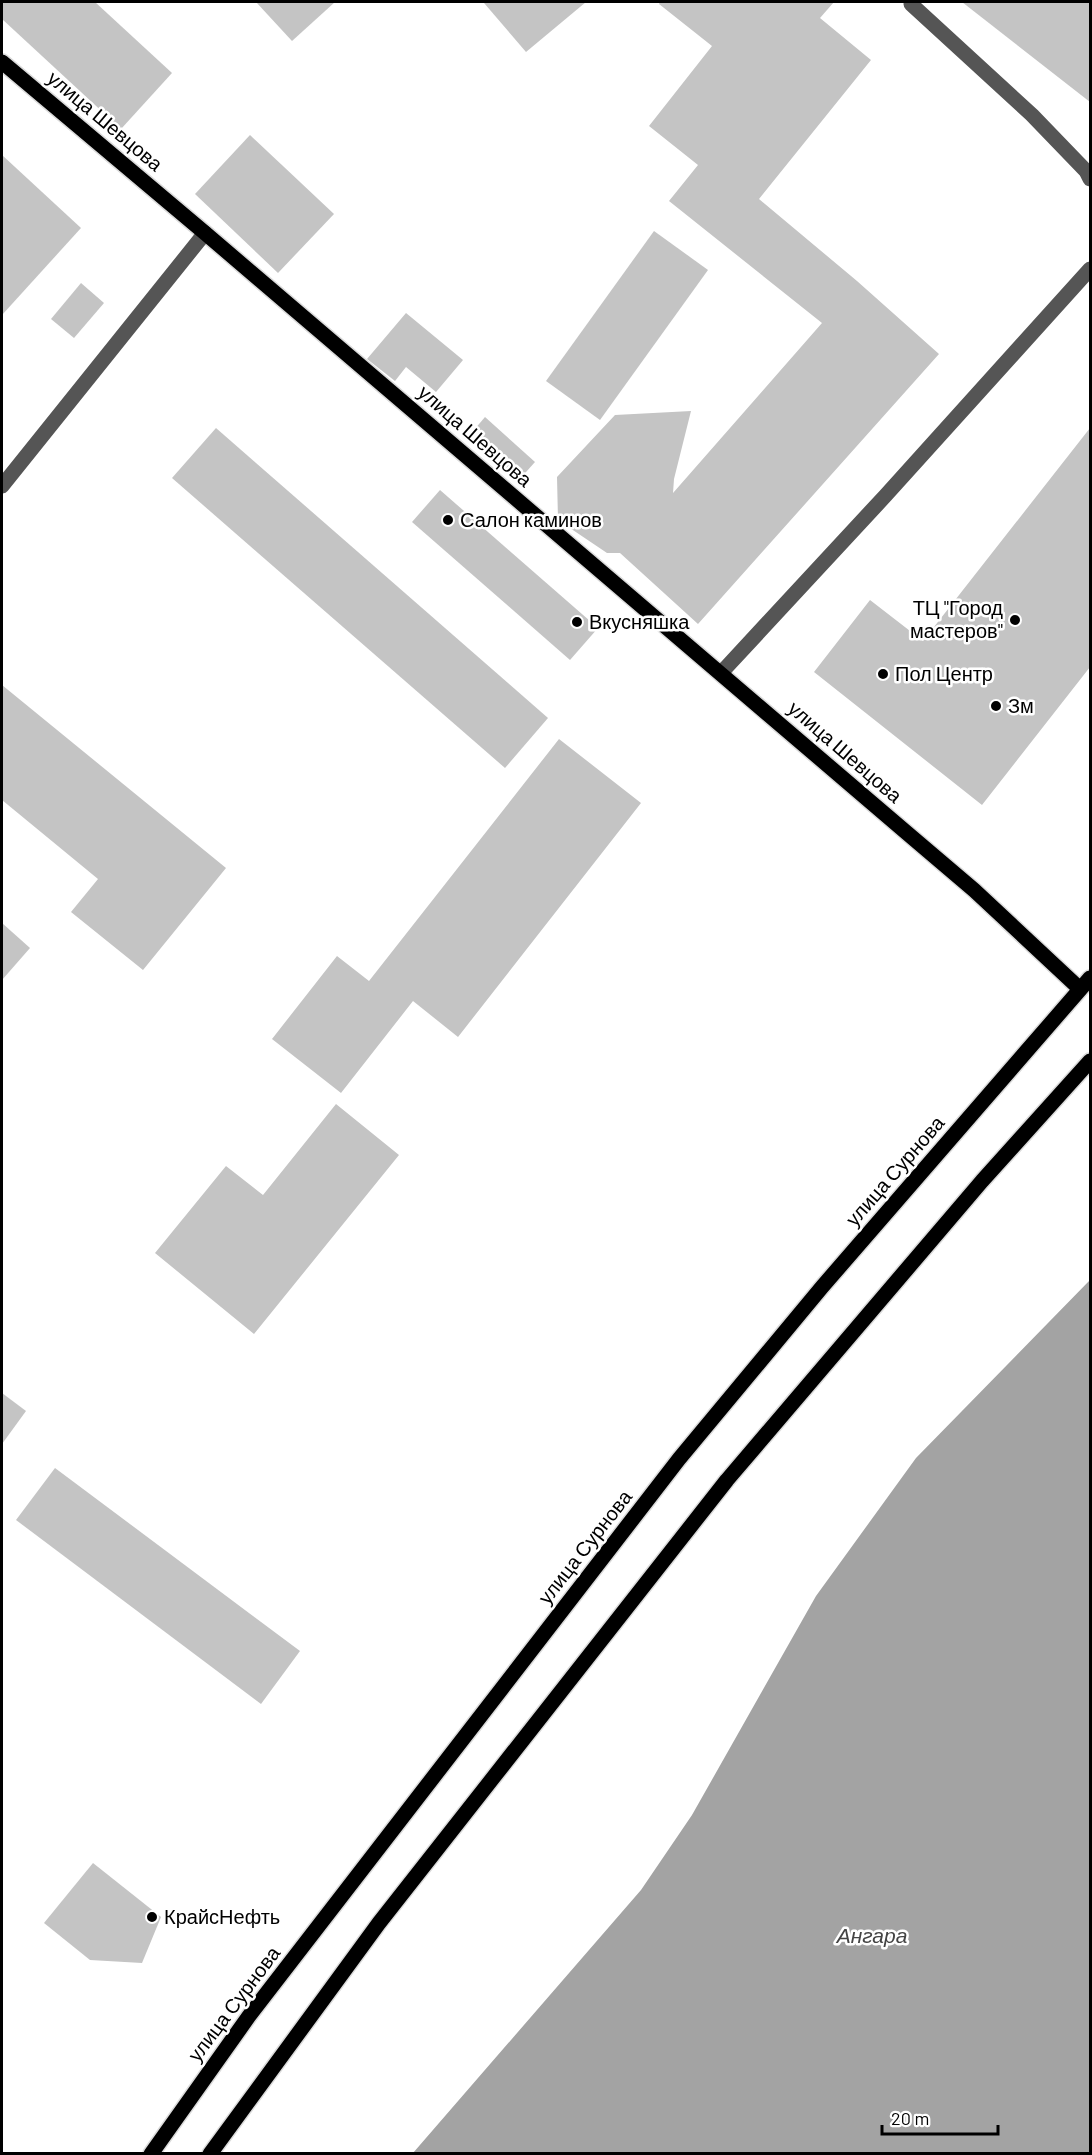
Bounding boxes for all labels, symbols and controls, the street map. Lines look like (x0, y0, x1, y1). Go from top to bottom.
street label: улица Шевцова (43, 65, 169, 176)
street label: улица Шевцова (414, 379, 538, 492)
place label: Салон каминов (460, 507, 602, 531)
marker: Салон каминов (441, 513, 455, 527)
place label: ТЦ "Город мастеров" (910, 595, 1003, 642)
place label: Вкусняшка (589, 609, 690, 633)
marker: ТЦ "Город мастеров" (1008, 613, 1022, 627)
marker: Вкусняшка (570, 615, 584, 629)
place label: Пол Центр (895, 661, 993, 685)
marker: Пол Центр (876, 667, 890, 681)
place label: Зм (1008, 693, 1034, 717)
street label: улица Шевцова (784, 695, 908, 808)
marker: Зм (989, 699, 1003, 713)
street label: улица Сурнова (840, 1110, 949, 1230)
street label: улица Сурнова (532, 1484, 637, 1608)
place label: КрайсНефть (164, 1904, 280, 1928)
marker: КрайсНефть (145, 1910, 159, 1924)
water label: Ангара (835, 1922, 907, 1947)
street label: улица Сурнова (182, 1940, 285, 2066)
scale bar (882, 2098, 998, 2136)
text: 20 m (891, 2107, 929, 2129)

